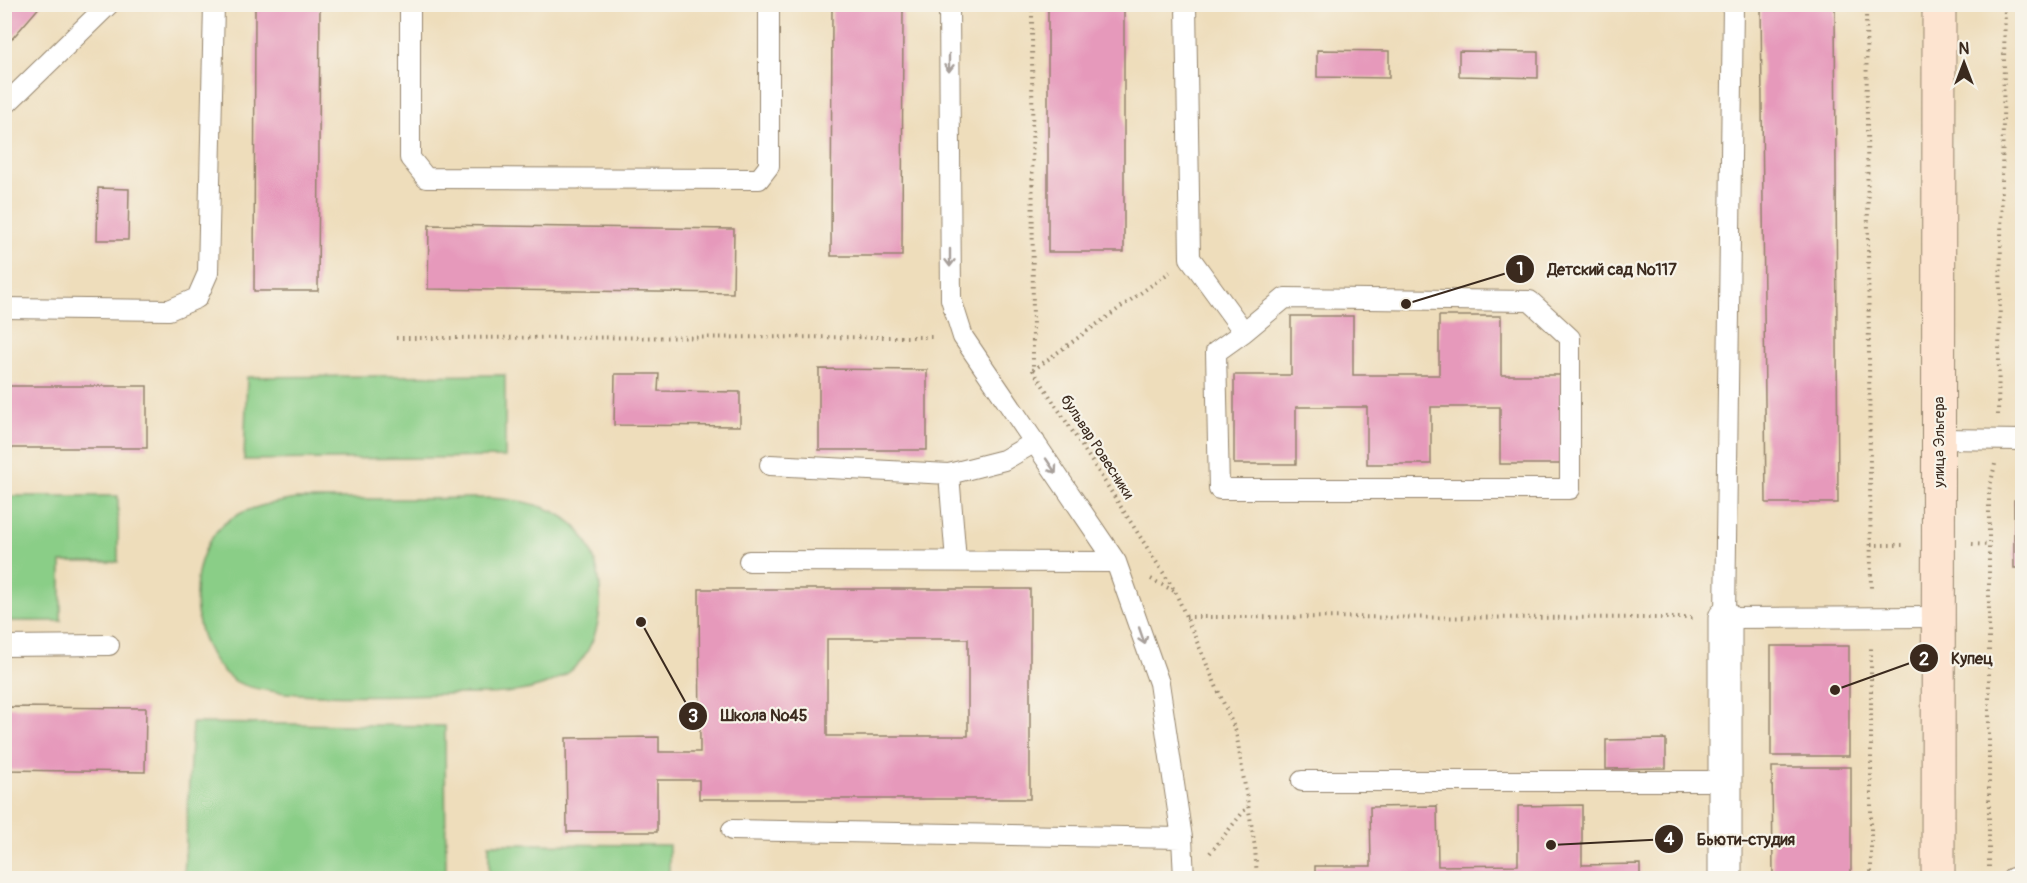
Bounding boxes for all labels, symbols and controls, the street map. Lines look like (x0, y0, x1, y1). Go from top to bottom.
north arrow (1934, 33, 1994, 93)
text: N (1959, 39, 1970, 59)
one-way arrow (943, 52, 955, 72)
one-way arrow (944, 247, 956, 267)
callout: Детский сад №117 (1505, 252, 1689, 286)
text: 1 (1516, 258, 1524, 281)
text: Детский сад №117 (1546, 260, 1677, 280)
street label: бульвар Ровесники (1056, 391, 1138, 503)
street label: улица Эльгера (1930, 396, 1949, 488)
one-way arrow (1045, 457, 1057, 473)
one-way arrow (1138, 626, 1149, 645)
callout: Купец (1909, 641, 2005, 675)
text: 2 (1919, 648, 1929, 671)
text: Купец (1951, 649, 1993, 669)
callout: Школа №45 (678, 699, 819, 733)
text: 3 (688, 705, 698, 728)
text: Школа №45 (720, 706, 808, 726)
callout: Бьюти-студия (1654, 822, 1807, 856)
text: 4 (1664, 828, 1675, 851)
text: Бьюти-студия (1697, 830, 1796, 850)

